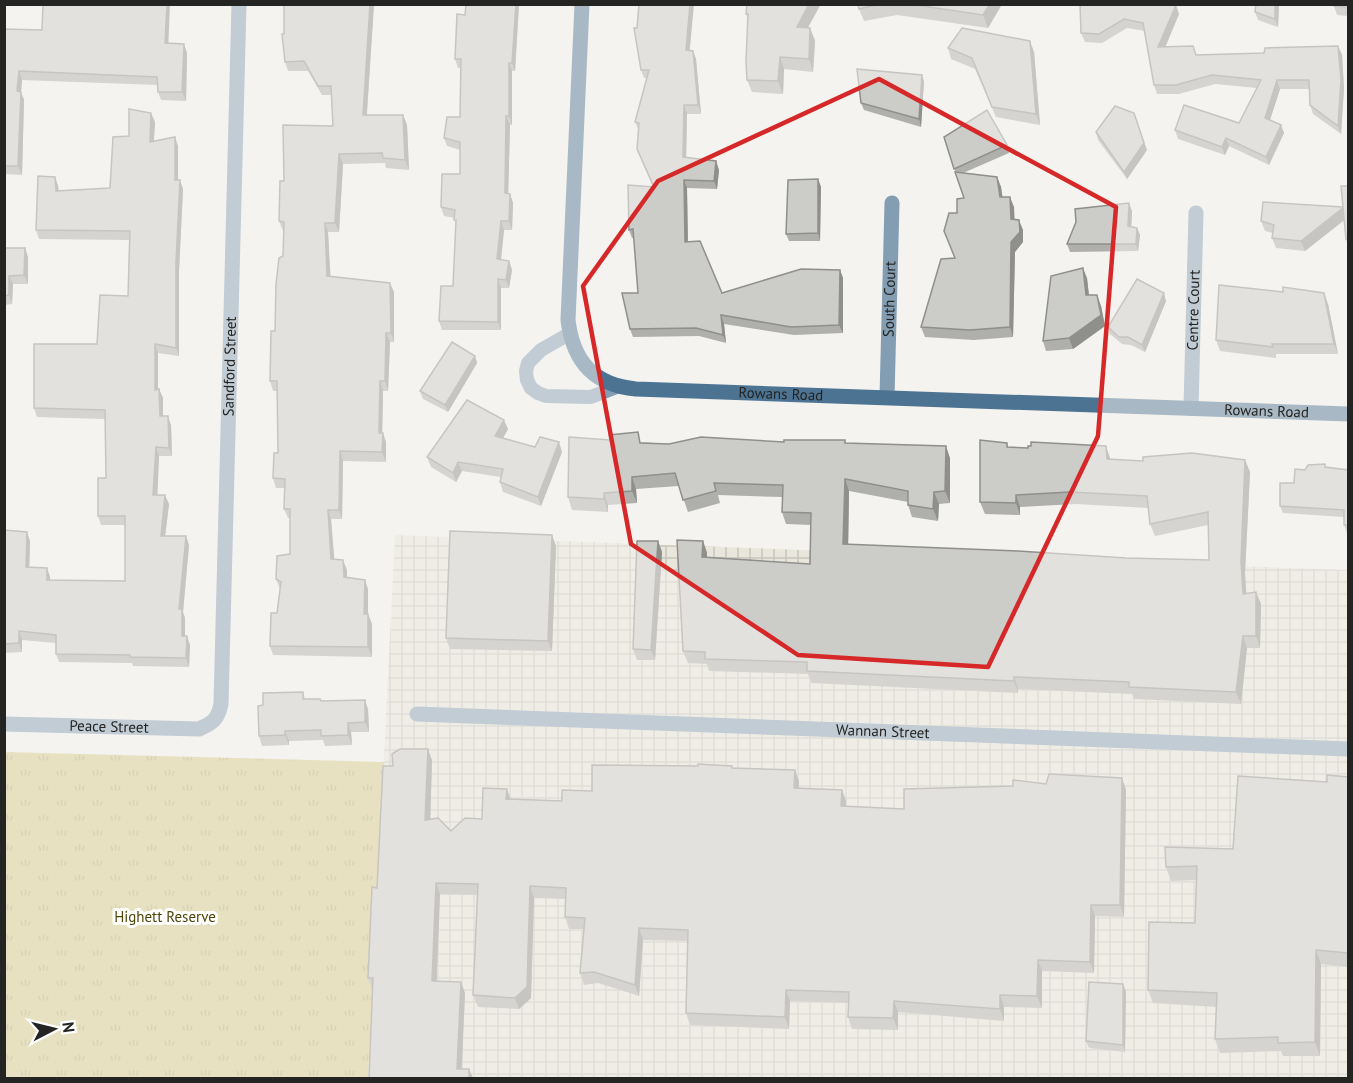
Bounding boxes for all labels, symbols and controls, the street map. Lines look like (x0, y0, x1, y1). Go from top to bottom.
street label: South Court (879, 261, 900, 337)
street label: Centre Court (1182, 270, 1204, 351)
street label: Sandford Street (218, 316, 240, 417)
street label: Rowans Road (738, 383, 824, 405)
street label: Rowans Road (1224, 400, 1309, 422)
street label: Peace Street (69, 716, 149, 737)
street label: Wannan Street (835, 720, 930, 742)
park label: Highett Reserve (114, 907, 216, 926)
north arrow (24, 999, 84, 1059)
text: N (58, 1021, 79, 1034)

